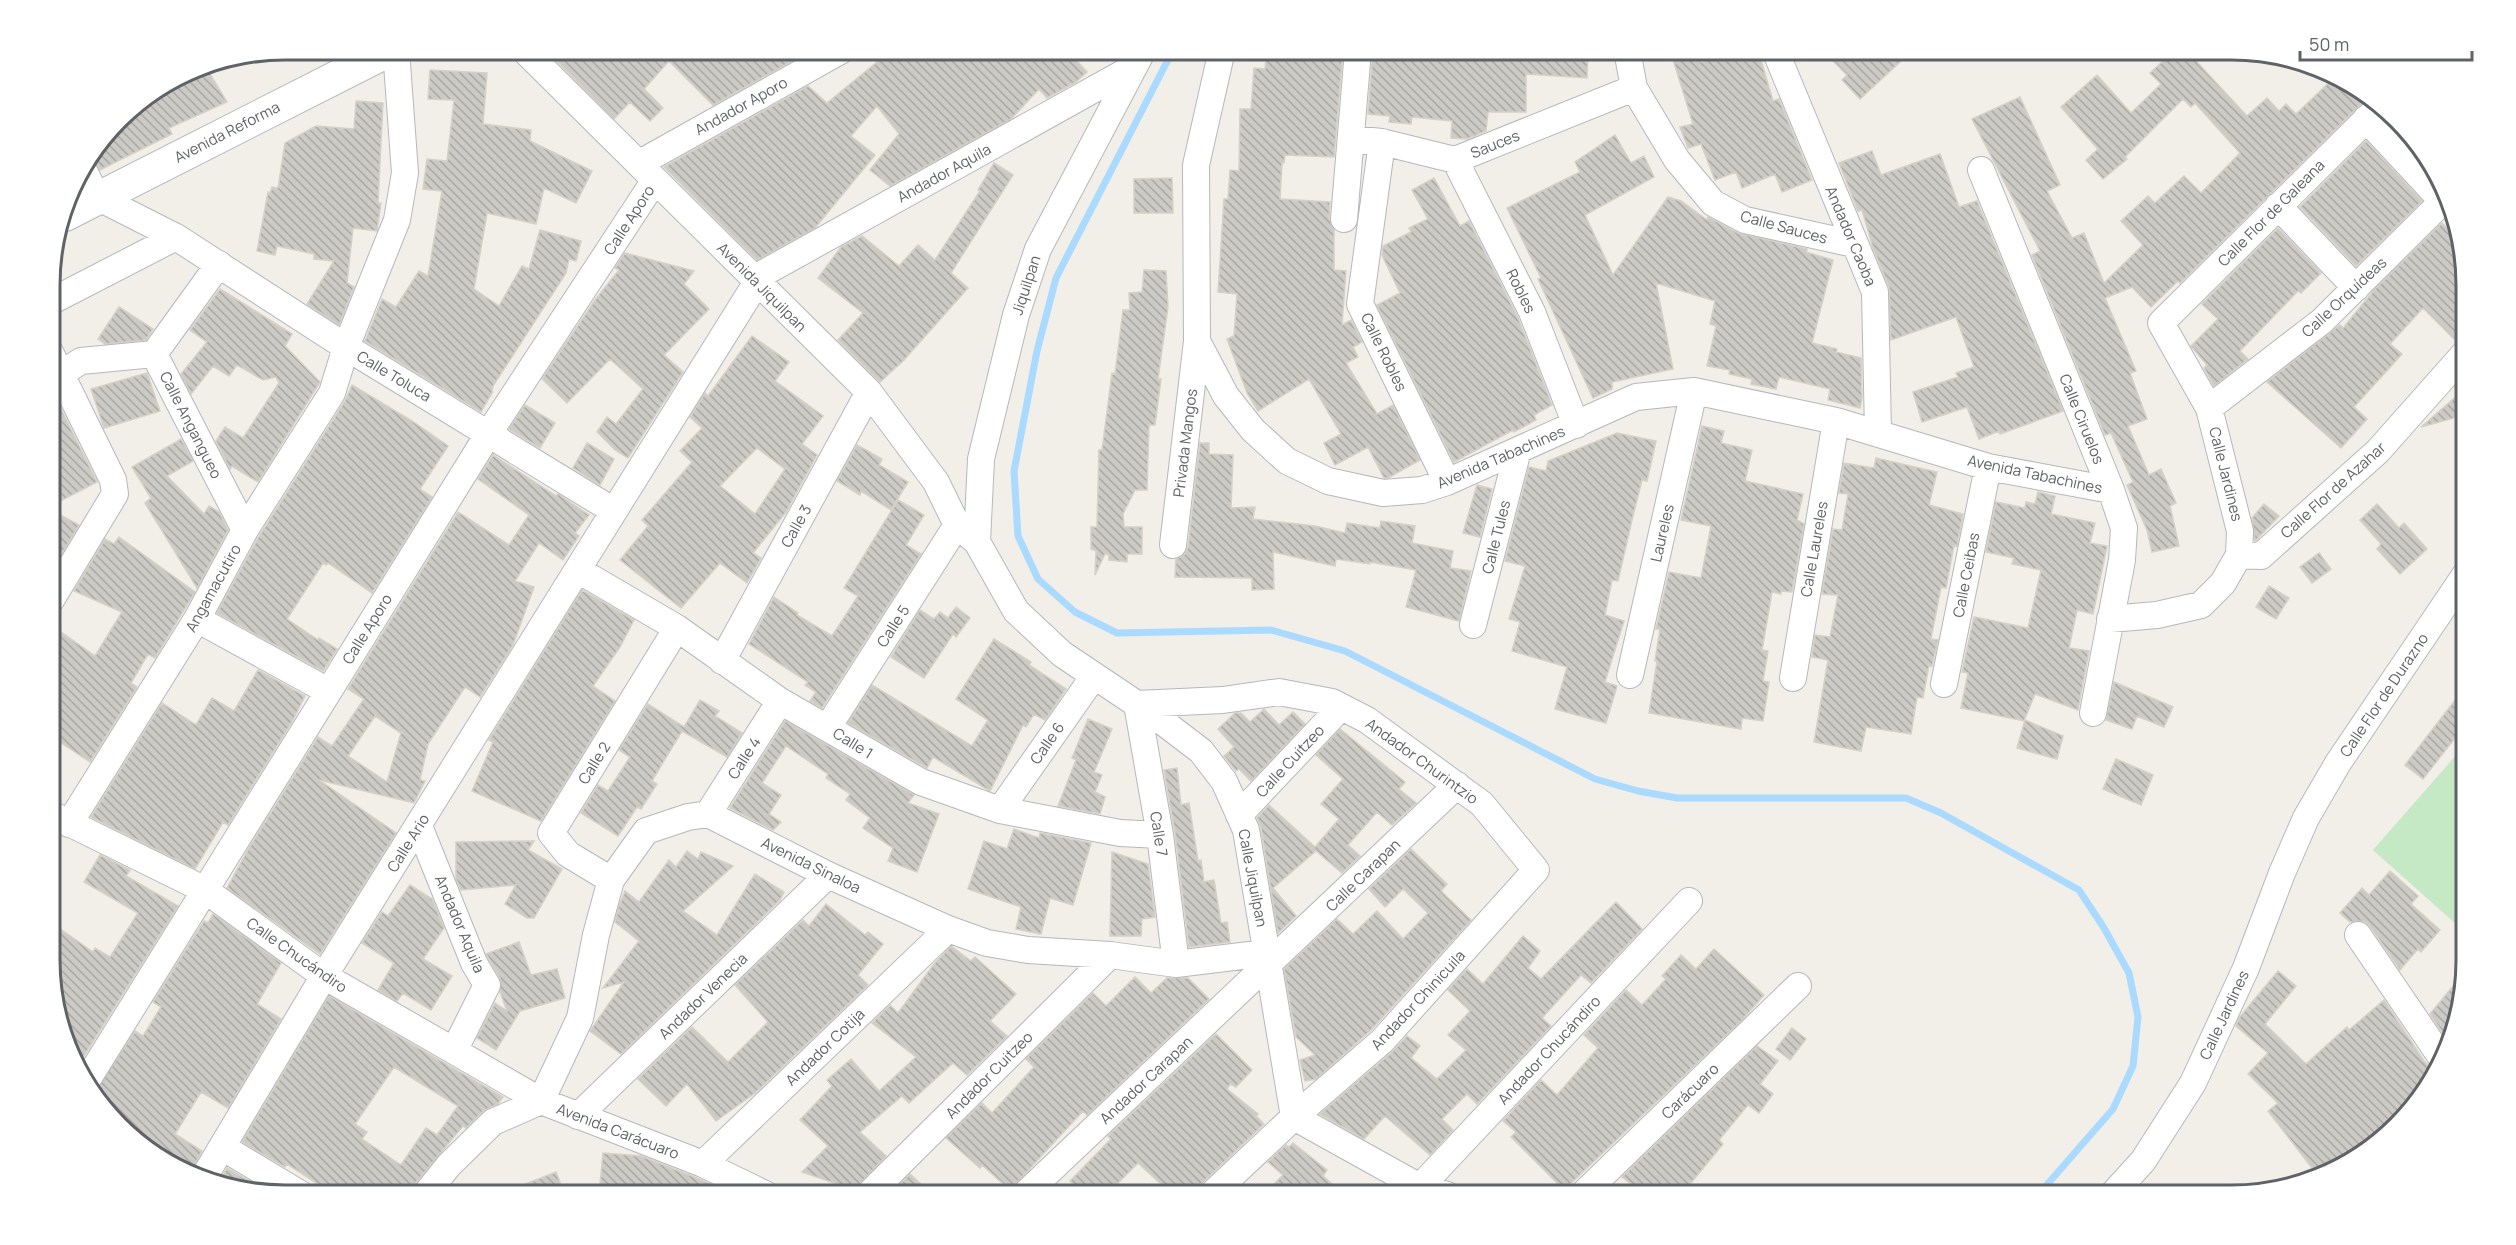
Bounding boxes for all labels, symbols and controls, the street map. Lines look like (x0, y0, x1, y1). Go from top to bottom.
scale bar (2300, 24, 2472, 62)
text: 50 m (2309, 32, 2349, 56)
street label: Andador Aporo (691, 72, 791, 140)
street label: Avenida Reforma (171, 96, 283, 168)
street label: Sauces (1467, 125, 1523, 163)
street label: Andador Aquila (893, 139, 995, 207)
street label: Calle Flor de Galeana (2213, 155, 2329, 271)
street label: Calle Aporo (599, 181, 659, 259)
street label: Andador Caoba (1820, 183, 1882, 289)
street label: Calle Sauces (1738, 205, 1830, 249)
street label: Avenida Jiquilpan (713, 238, 811, 336)
street label: Jiquilpan (1007, 252, 1045, 317)
street label: Calle Orquídeas (2297, 252, 2391, 342)
street label: Robles (1501, 265, 1541, 317)
street label: Calle Robles (1356, 309, 1412, 395)
street label: Calle Toluca (353, 346, 435, 406)
street label: Calle Angangueo (155, 368, 227, 482)
street label: Calle Ciruelos (2054, 371, 2110, 467)
street label: Privada Mangos (1168, 387, 1202, 498)
street label: Avenida Tabachines (1434, 421, 1568, 493)
street label: Calle Jardines (2204, 425, 2248, 523)
street label: Calle Flor de Azahar (2276, 437, 2391, 543)
street label: Avenida Tabachines (1966, 449, 2104, 499)
street label: Calle Tules (1477, 498, 1515, 576)
street label: Calle Laureles (1795, 499, 1833, 599)
street label: Calle 3 (776, 501, 816, 551)
street label: Laureles (1645, 502, 1679, 564)
street label: Calle Ceibas (1947, 531, 1985, 619)
street label: Angamacutiro (180, 540, 246, 636)
street label: Calle Aporo (337, 590, 397, 668)
street label: Calle 5 (872, 601, 914, 651)
street label: Calle Flor de Durazno (2335, 629, 2433, 761)
street label: Andador Churintzio (1361, 713, 1483, 809)
street label: Calle 6 (1025, 718, 1069, 768)
street label: Calle Cuitzeo (1251, 720, 1329, 802)
street label: Calle 1 (829, 723, 877, 763)
street label: Calle 4 (722, 733, 766, 783)
street label: Calle 2 (573, 738, 615, 788)
street label: Calle Ario (382, 810, 434, 876)
street label: Calle 7 (1145, 810, 1173, 858)
street label: Calle Jiquilpan (1233, 827, 1273, 929)
street label: Avenida Sinaloa (758, 832, 864, 898)
street label: Calle Carapan (1321, 834, 1405, 916)
street label: Andador Aquila (430, 872, 490, 976)
street label: Calle Chucándiro (243, 912, 352, 998)
street label: Andador Chinicuila (1366, 945, 1470, 1055)
street label: Andador Venecia (654, 948, 752, 1044)
street label: Calle Jardines (2194, 967, 2254, 1063)
street label: Andador Chucándiro (1493, 991, 1605, 1109)
street label: Andador Cotija (781, 1004, 869, 1090)
street label: Andador Cuitzeo (941, 1027, 1037, 1123)
street label: Andador Carapan (1095, 1031, 1197, 1129)
street label: Carácuaro (1657, 1058, 1723, 1124)
street label: Avenida Carácuaro (554, 1098, 682, 1164)

